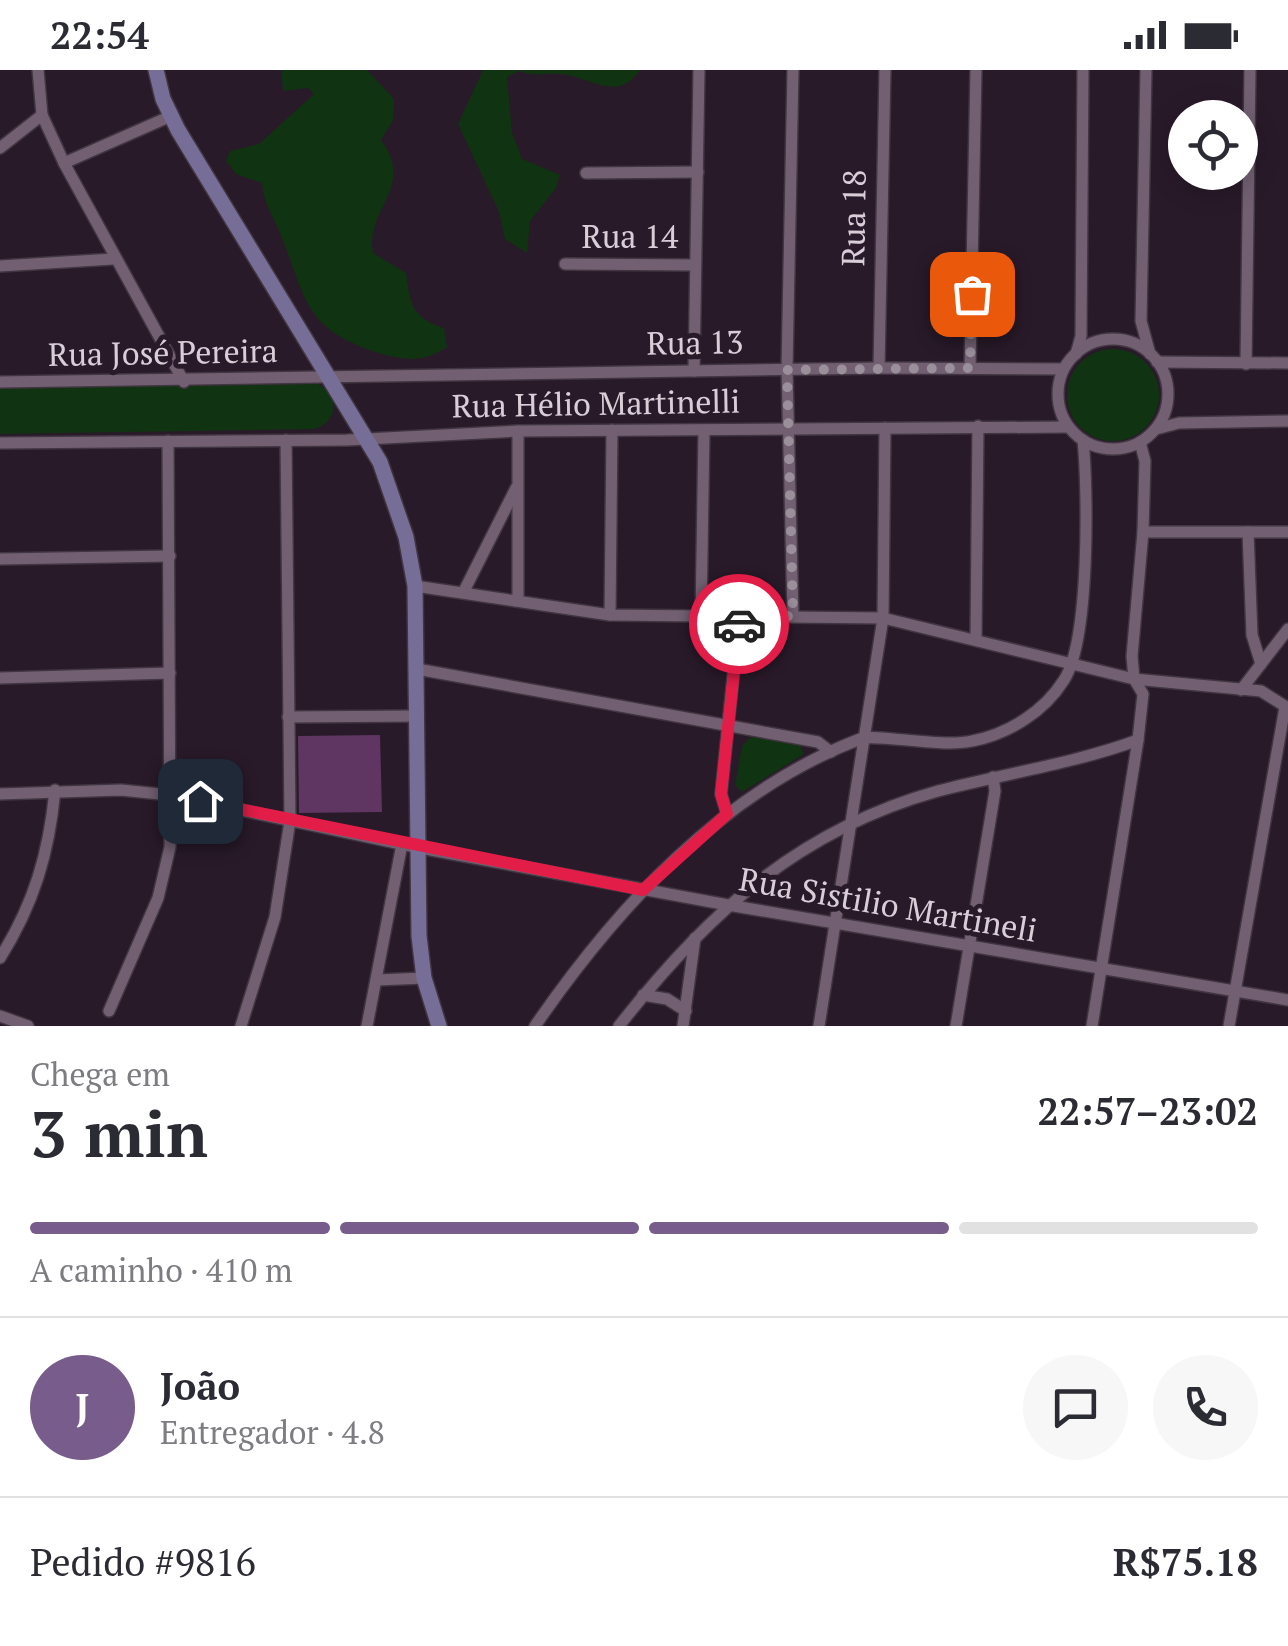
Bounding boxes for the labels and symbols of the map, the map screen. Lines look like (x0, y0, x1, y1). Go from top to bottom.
street label: Rua 18 (831, 169, 875, 267)
street label: Rua 14 (582, 215, 678, 257)
pin (930, 252, 1015, 337)
street label: Rua 13 (646, 320, 744, 364)
street label: Rua José Pereira (48, 329, 278, 375)
street label: Rua Hélio Martinelli (451, 379, 741, 427)
courier (689, 574, 789, 674)
pin (158, 759, 243, 844)
street label: Rua Sistilio Martineli (736, 857, 1040, 951)

